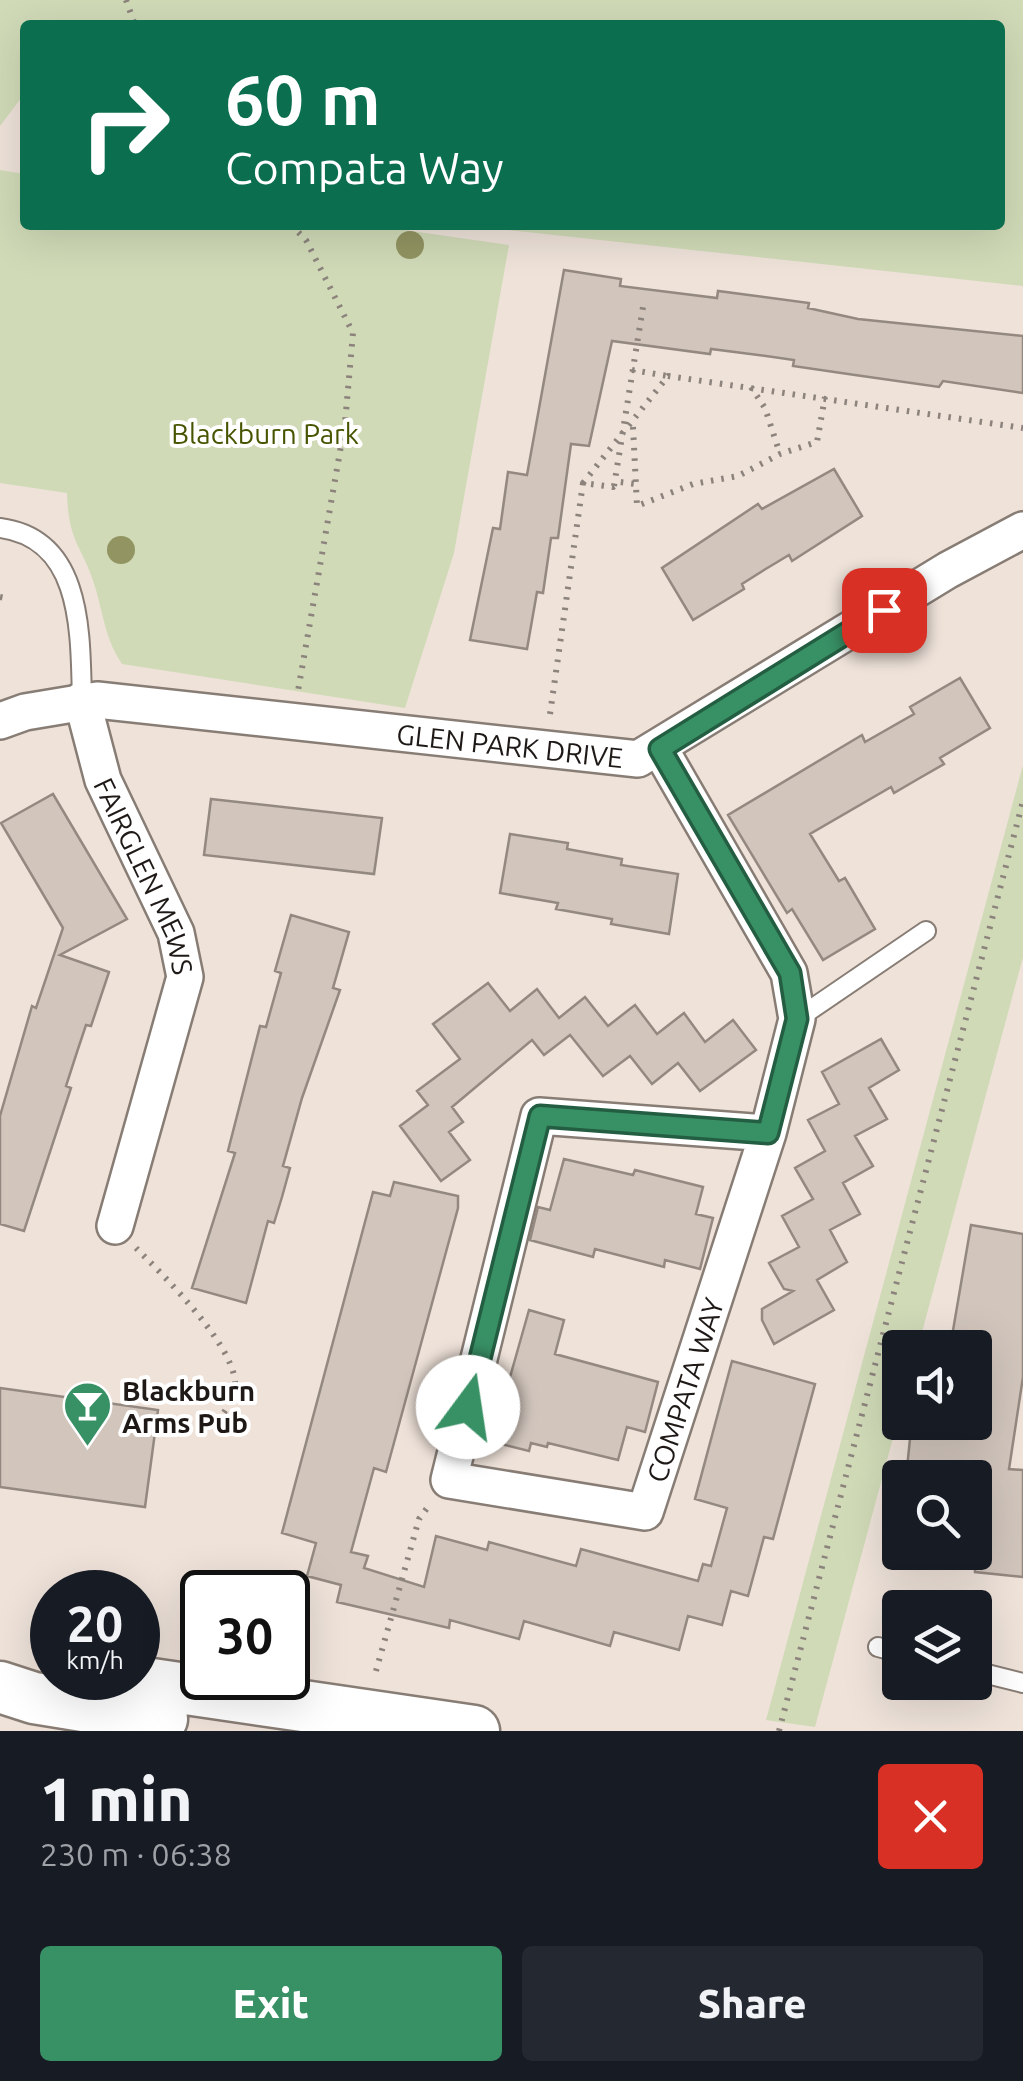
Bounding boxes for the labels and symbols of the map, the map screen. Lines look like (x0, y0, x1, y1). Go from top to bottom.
park label: Blackburn Park (171, 418, 359, 449)
pin (842, 568, 927, 653)
street label: GLEN PARK DRIVE (395, 717, 625, 773)
street label: FAIRGLEN MEWS (89, 773, 200, 977)
street label: COMPATA WAY (641, 1294, 729, 1486)
position arrow (416, 1355, 520, 1459)
place label: Blackburn Arms Pub (122, 1375, 255, 1438)
bar icon: Blackburn Arms Pub (61, 1380, 113, 1448)
speed limit sign: 30 (180, 1570, 310, 1700)

